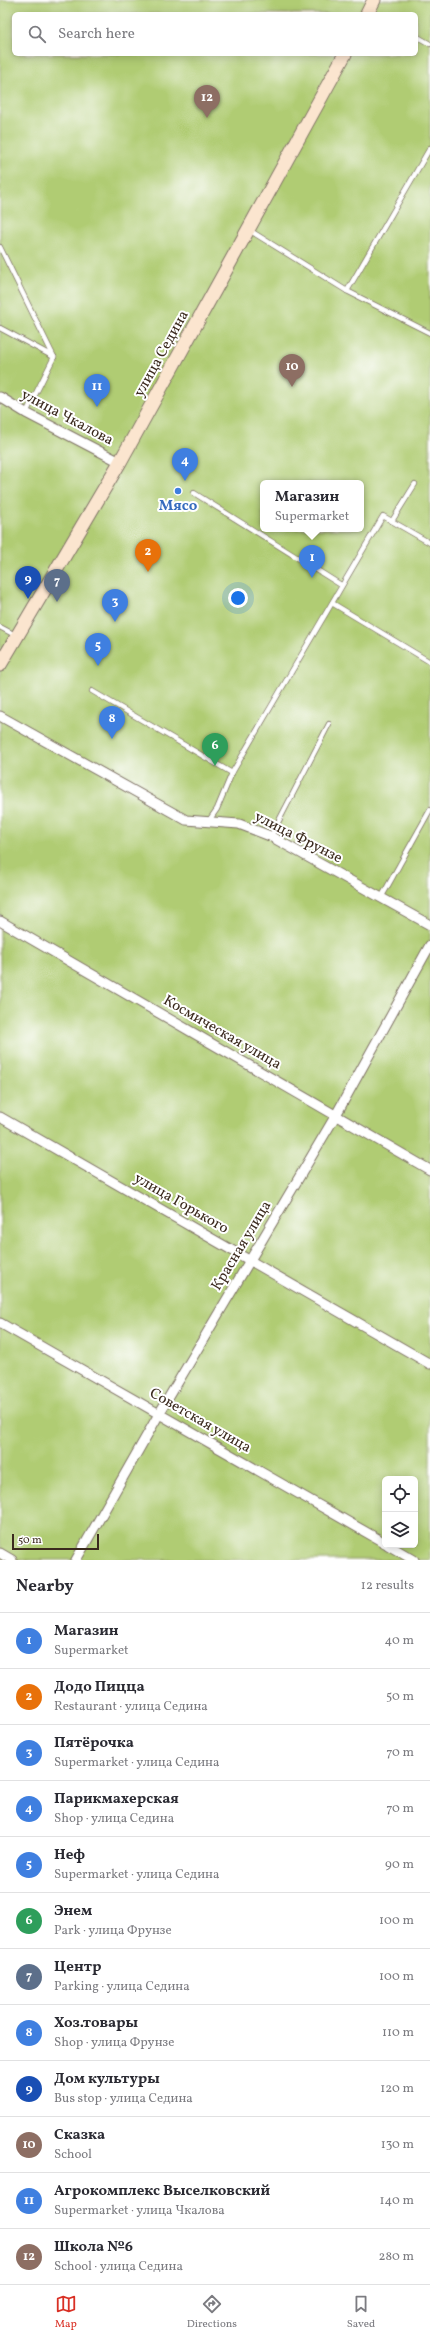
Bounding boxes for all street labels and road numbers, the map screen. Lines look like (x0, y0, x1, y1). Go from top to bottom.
street label: улица Седина (130, 307, 194, 401)
street label: улица Чкалова (17, 385, 117, 451)
street label: улица Фрунзе (250, 807, 346, 869)
street label: Космическая улица (159, 991, 285, 1075)
street label: улица Горького (130, 1168, 232, 1240)
street label: Красная улица (207, 1197, 277, 1295)
street label: Советская улица (145, 1383, 255, 1459)

